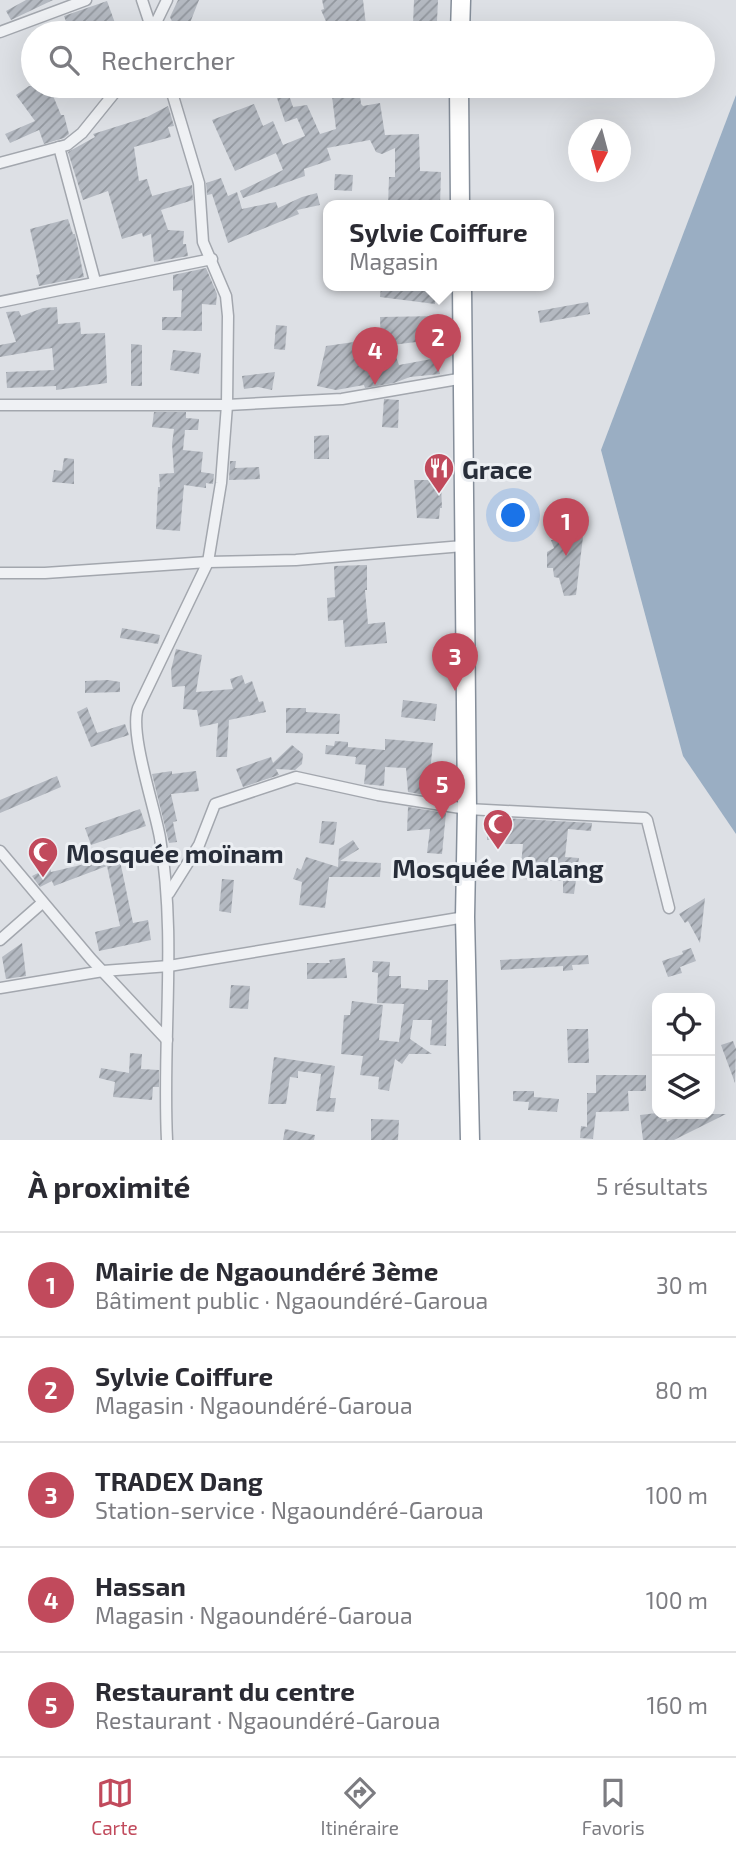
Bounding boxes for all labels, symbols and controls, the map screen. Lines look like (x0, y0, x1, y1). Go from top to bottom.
search box (21, 21, 715, 98)
icon: search (45, 41, 83, 79)
text: Rechercher (101, 44, 235, 75)
north arrow (568, 119, 631, 182)
popup (323, 200, 554, 291)
text: Sylvie Coiffure (349, 216, 528, 247)
text: Magasin (349, 247, 438, 275)
pin: 2 (415, 314, 461, 372)
pin: 4 (352, 327, 398, 385)
restaurant icon: Grace (422, 451, 456, 495)
place label: Grace (462, 453, 532, 484)
your location (496, 498, 530, 532)
pin: 1 (543, 498, 589, 556)
pin: 3 (432, 633, 478, 691)
pin: 5 (419, 761, 465, 819)
mosque icon: Mosquée Malang (481, 807, 515, 851)
mosque icon: Mosquée moïnam (26, 835, 60, 879)
place label: Mosquée moïnam (66, 837, 284, 868)
place label: Mosquée Malang (392, 852, 604, 883)
map controls (652, 993, 715, 1119)
button: locate (652, 993, 715, 1056)
button: layers (652, 1056, 715, 1119)
text: À proximité (28, 1168, 190, 1204)
text: 5 résultats (596, 1172, 708, 1200)
text: Mairie de Ngaoundéré 3ème (95, 1255, 438, 1286)
text: 1 (46, 1271, 56, 1299)
text: 30 m (656, 1271, 708, 1299)
text: Bâtiment public · Ngaoundéré-Garoua (95, 1286, 488, 1314)
text: Sylvie Coiffure (95, 1360, 273, 1391)
text: 2 (44, 1376, 58, 1404)
text: 80 m (655, 1376, 708, 1404)
text: Magasin · Ngaoundéré-Garoua (95, 1391, 413, 1419)
text: TRADEX Dang (95, 1465, 263, 1496)
text: 3 (44, 1481, 58, 1509)
text: 100 m (646, 1481, 708, 1509)
text: Station-service · Ngaoundéré-Garoua (95, 1496, 484, 1524)
text: Hassan (95, 1570, 186, 1601)
text: 4 (44, 1586, 58, 1614)
text: 100 m (646, 1586, 708, 1614)
text: Magasin · Ngaoundéré-Garoua (95, 1601, 413, 1629)
text: Restaurant du centre (95, 1675, 355, 1706)
text: 5 (45, 1691, 57, 1719)
text: 160 m (647, 1691, 708, 1719)
text: Restaurant · Ngaoundéré-Garoua (95, 1706, 440, 1734)
tab: Carte (91, 1774, 138, 1839)
tab: Itinéraire (320, 1774, 399, 1839)
tab: Favoris (582, 1774, 645, 1839)

